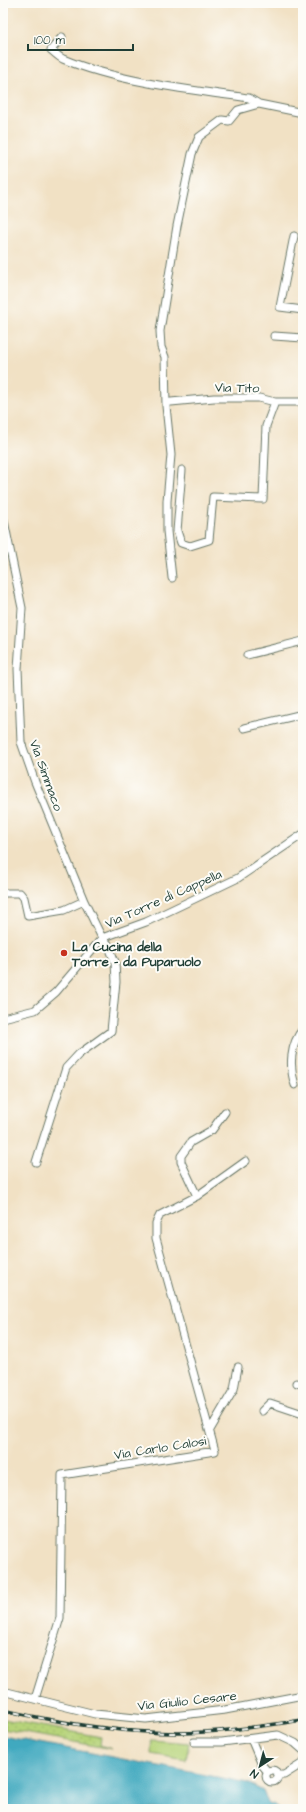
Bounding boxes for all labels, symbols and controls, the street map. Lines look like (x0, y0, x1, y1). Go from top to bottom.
scale bar (28, 26, 133, 52)
text: 100 m (34, 32, 65, 49)
street label: Via Tito (215, 379, 260, 397)
street label: Via Simmaco (25, 737, 68, 814)
street label: Via Torre di Cappella (102, 865, 225, 933)
place label: La Cucina della Torre - da Puparuolo (71, 938, 202, 972)
marker: La Cucina della Torre - da Puparuolo (59, 948, 69, 958)
street label: Via Carlo Calosi (113, 1432, 208, 1464)
street label: Via Giulio Cesare (137, 1687, 238, 1715)
north arrow (240, 1746, 280, 1786)
text: N (247, 1766, 262, 1782)

